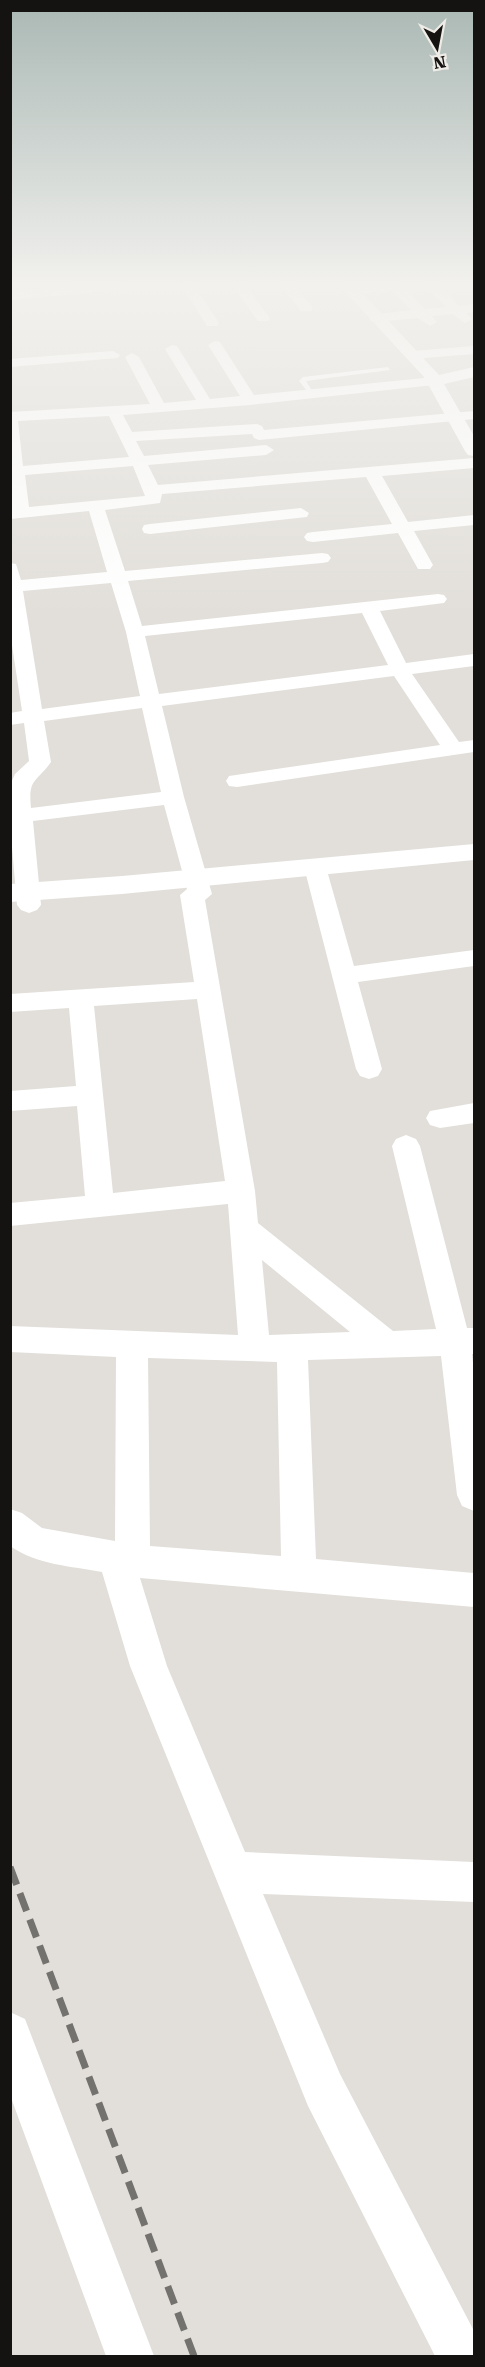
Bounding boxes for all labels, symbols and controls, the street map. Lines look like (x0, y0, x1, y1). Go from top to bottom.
north arrow (407, 18, 467, 78)
text: N (432, 52, 447, 73)

